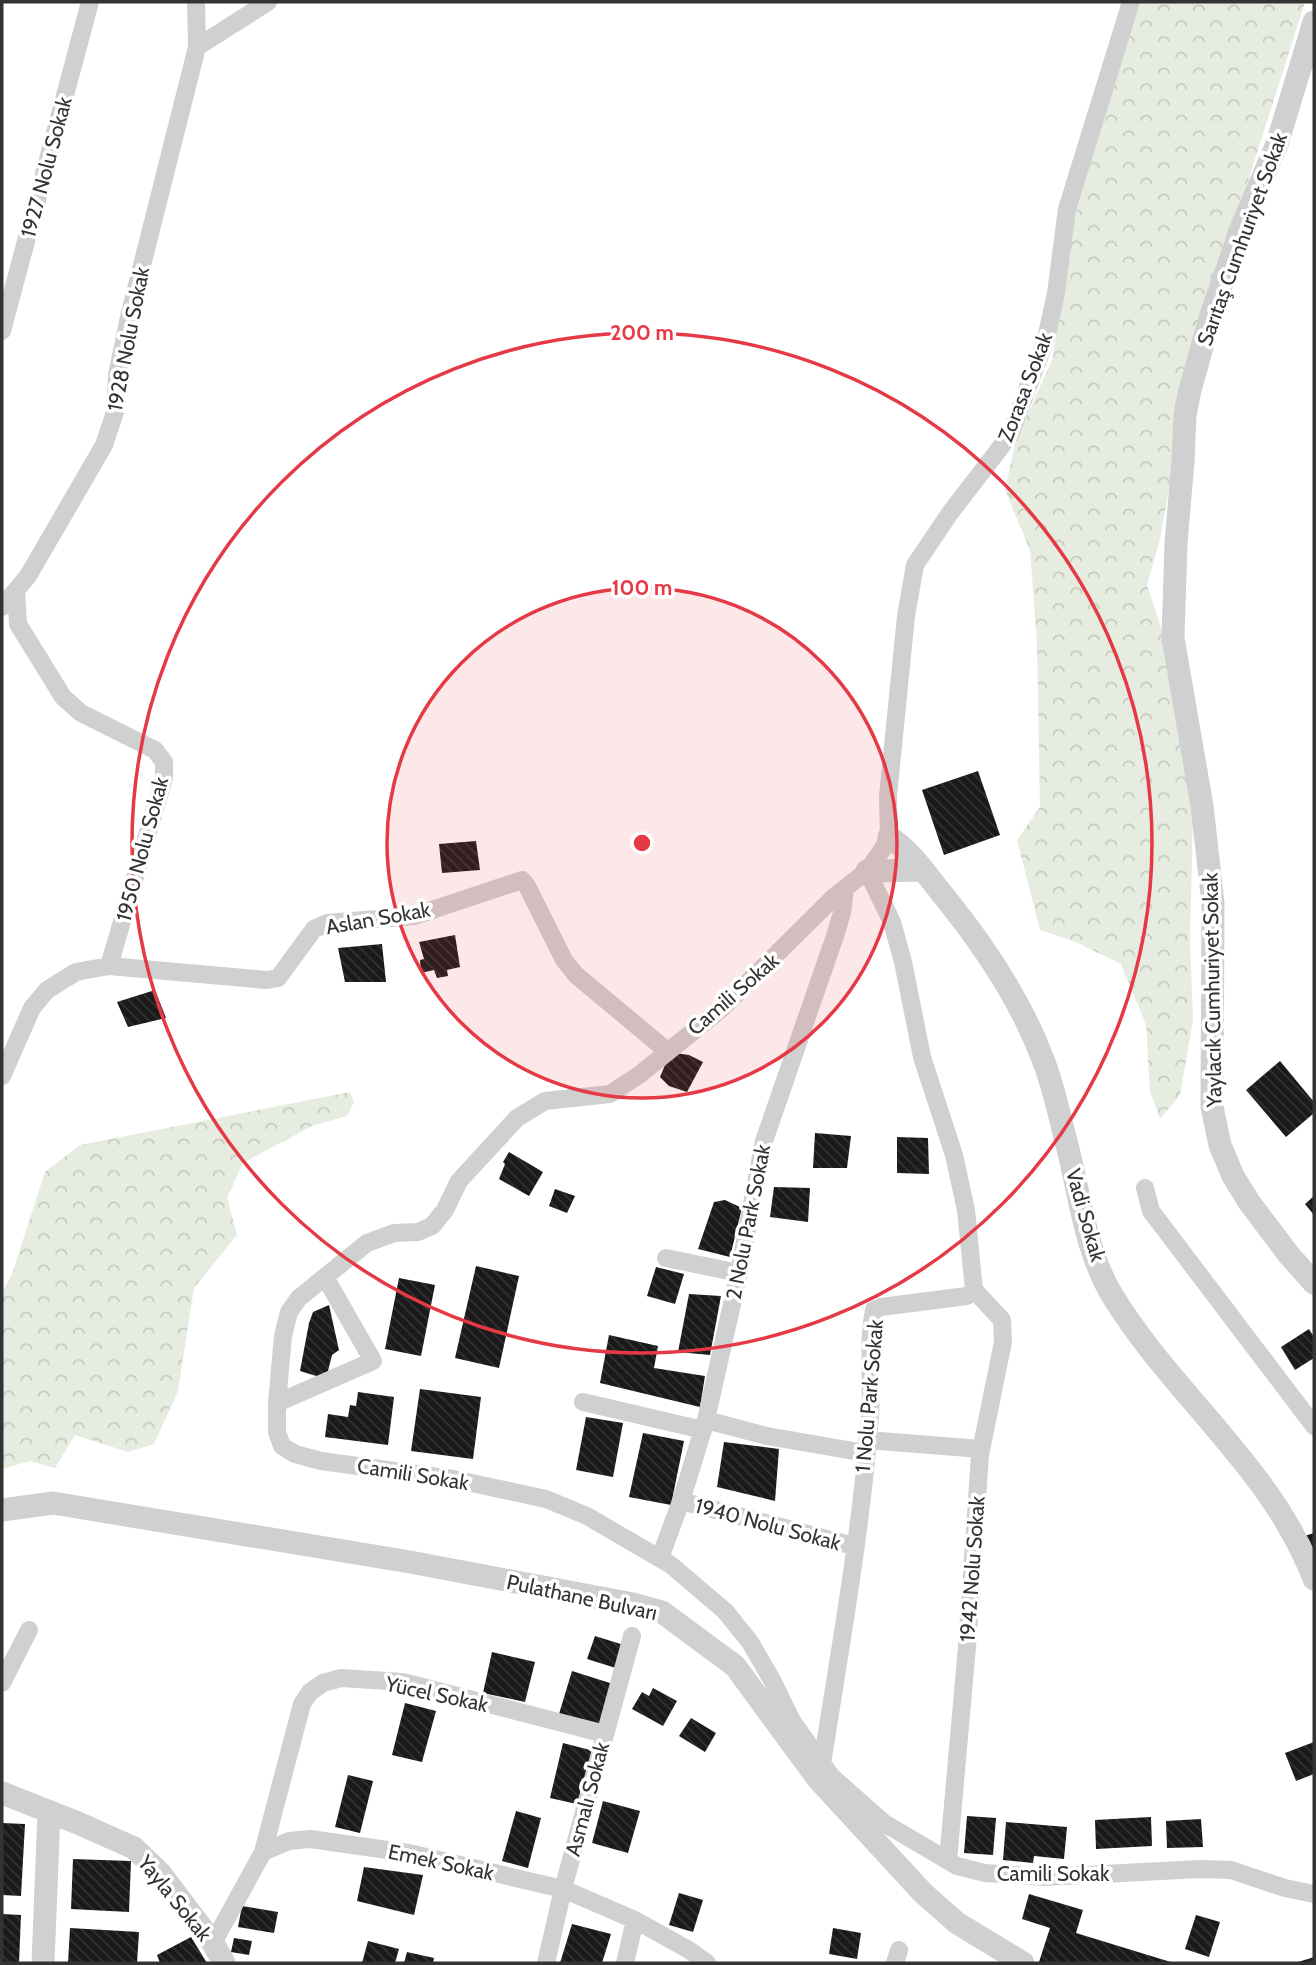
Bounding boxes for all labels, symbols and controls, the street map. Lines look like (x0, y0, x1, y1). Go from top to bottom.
street label: 1927 Nolu Sokak (15, 93, 77, 240)
street label: Sarıtaş Cumhuriyet Sokak (1192, 128, 1292, 349)
street label: 1928 Nolu Sokak (102, 264, 154, 413)
text: 200 m (610, 320, 674, 345)
street label: Zorasa Sokak (993, 328, 1058, 445)
text: 100 m (612, 575, 672, 600)
street label: 1950 Nolu Sokak (111, 773, 173, 924)
centre of rings (630, 831, 654, 855)
street label: Yaylacık Cumhuriyet Sokak (1197, 872, 1227, 1109)
street label: Aslan Sokak (324, 896, 433, 939)
street label: Camili Sokak (682, 947, 784, 1040)
street label: 2 Nolu Park Sokak (721, 1142, 775, 1302)
street label: Vadi Sokak (1061, 1166, 1111, 1265)
street label: 1 Nolu Park Sokak (850, 1318, 888, 1474)
street label: Camili Sokak (355, 1453, 471, 1495)
street label: 1940 Nolu Sokak (693, 1493, 844, 1556)
street label: 1942 Nolu Sokak (954, 1495, 990, 1643)
street label: Pulathane Bulvarı (505, 1569, 659, 1625)
street label: Yücel Sokak (383, 1671, 491, 1717)
street label: Asmalı Sokak (560, 1739, 614, 1859)
street label: Emek Sokak (386, 1839, 497, 1886)
street label: Yayla Sokak (132, 1849, 218, 1946)
street label: Camili Sokak (997, 1861, 1110, 1886)

